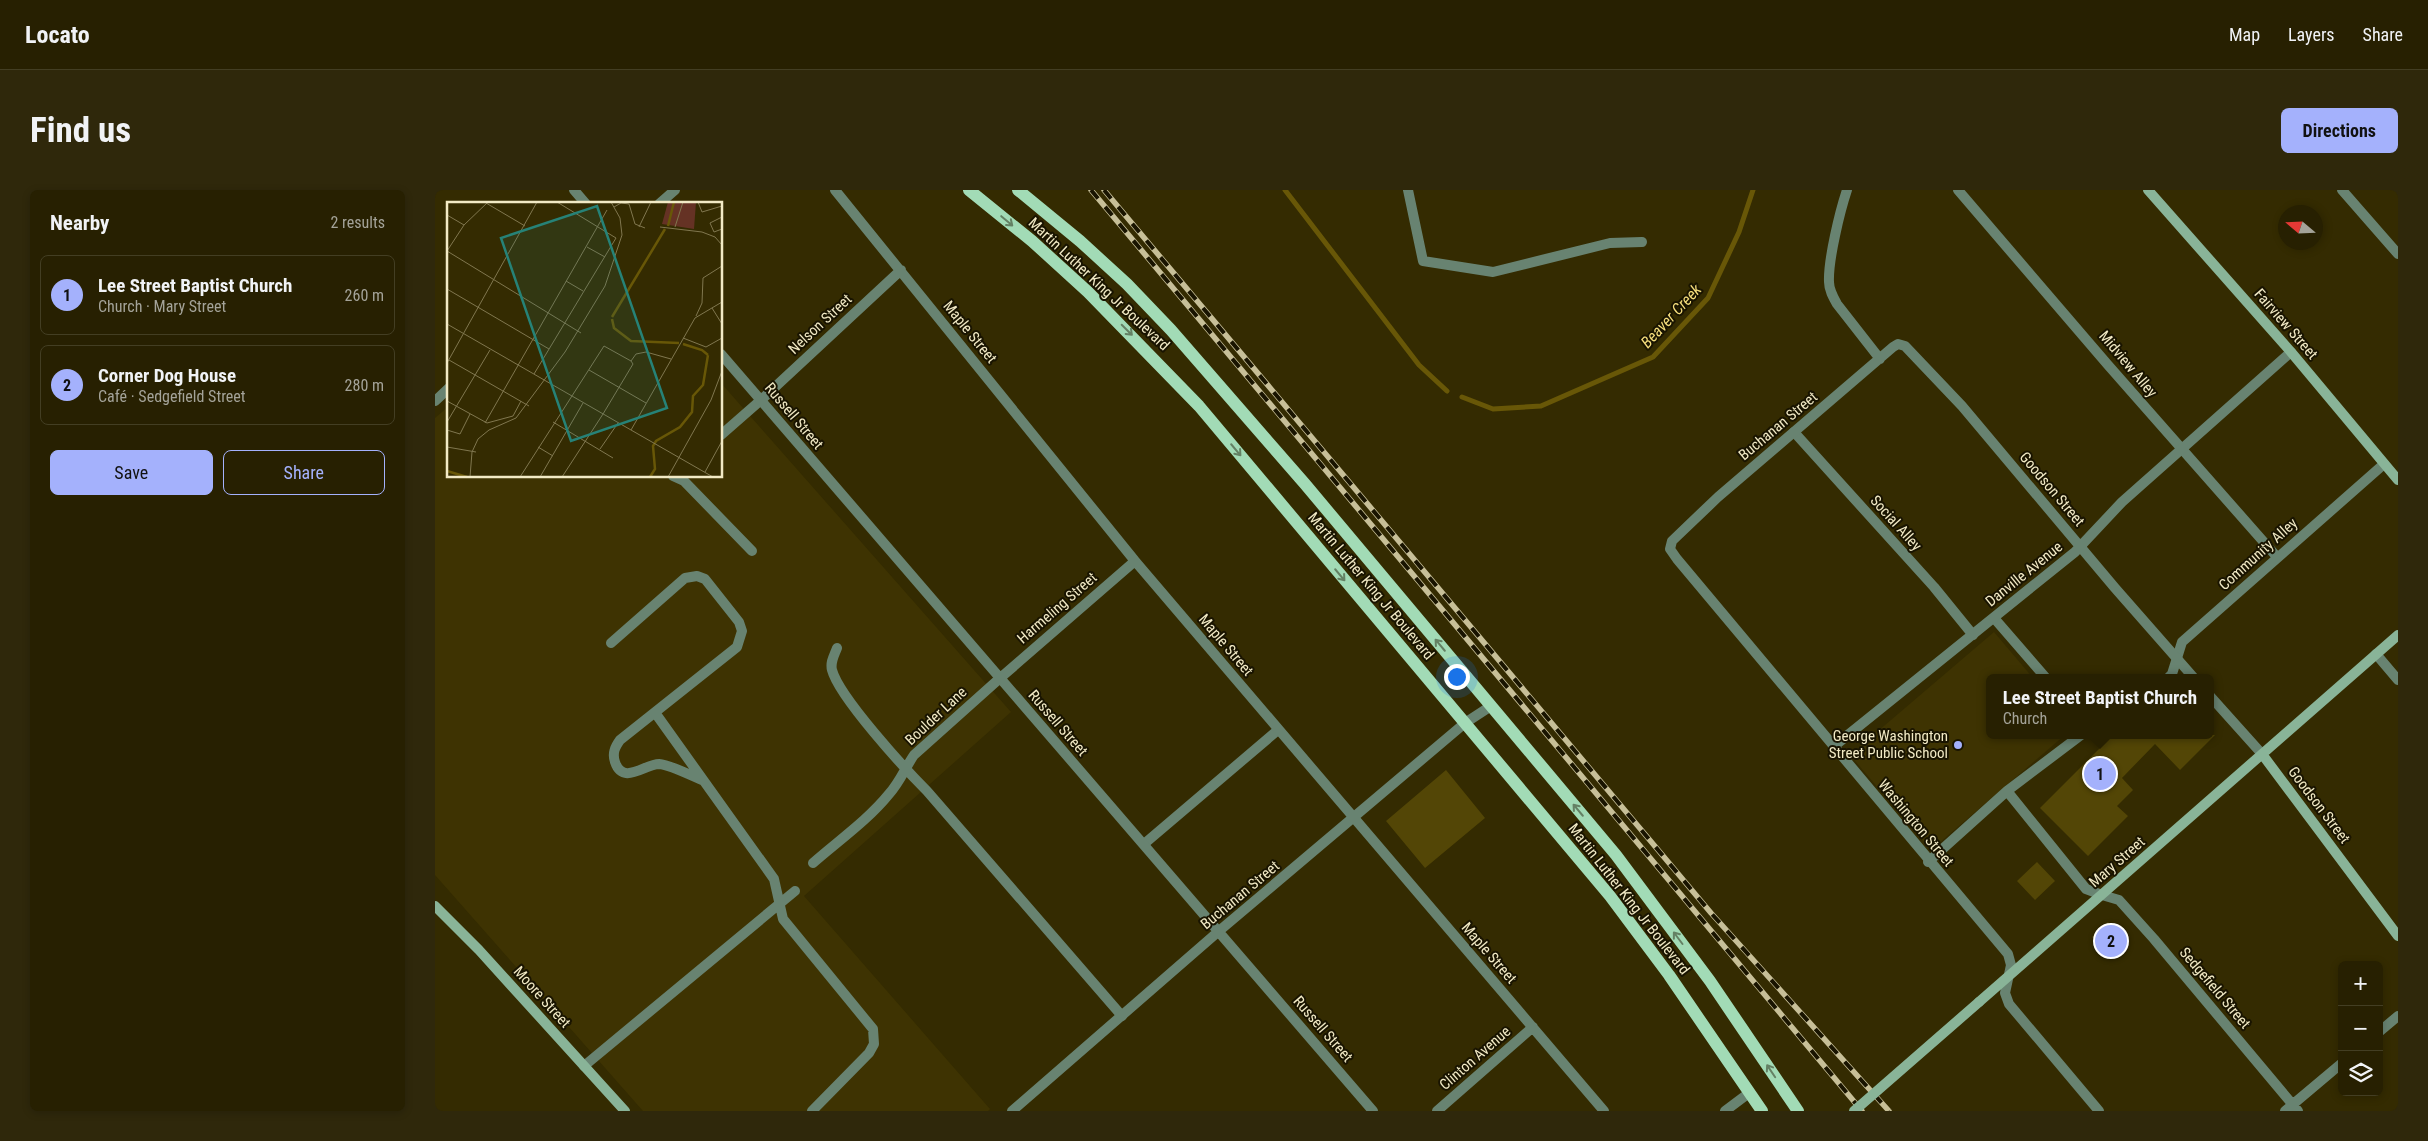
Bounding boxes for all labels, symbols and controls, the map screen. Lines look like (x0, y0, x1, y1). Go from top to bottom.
text: Locato (25, 21, 90, 49)
text: Map (2229, 24, 2260, 45)
text: Layers (2288, 24, 2335, 45)
text: Share (2363, 24, 2403, 45)
button: Directions (2281, 108, 2398, 153)
text: Find us (30, 110, 131, 151)
inset map (447, 202, 723, 478)
north arrow (2278, 205, 2323, 250)
text: Nearby (50, 211, 109, 235)
text: 2 results (330, 213, 385, 232)
street label: Martin Luther King Jr Boulevard (1025, 214, 1173, 354)
one-way arrow (1000, 215, 1013, 226)
text: Lee Street Baptist Church (98, 274, 292, 297)
water label: Beaver Creek (1637, 279, 1706, 352)
street label: Fairview Street (2250, 285, 2322, 363)
text: 1 (63, 286, 71, 305)
text: 260 m (345, 286, 384, 305)
street label: Nelson Street (785, 290, 855, 358)
text: Church · Mary Street (98, 297, 226, 316)
street label: Maple Street (939, 297, 1001, 367)
one-way arrow (1120, 324, 1133, 336)
street label: Midview Alley (2095, 327, 2161, 401)
text: Corner Dog House (98, 364, 236, 387)
text: 2 (63, 376, 71, 395)
text: 280 m (345, 376, 384, 395)
street label: Russell Street (761, 379, 827, 453)
text: Café · Sedgefield Street (98, 387, 246, 406)
street label: Buchanan Street (1735, 388, 1821, 464)
one-way arrow (1230, 443, 1241, 456)
street label: Goodson Street (2016, 448, 2088, 530)
button: Save (50, 450, 213, 495)
button: Share (223, 450, 385, 495)
street label: Social Alley (1866, 492, 1926, 554)
street label: Martin Luther King Jr Boulevard (1304, 509, 1438, 663)
street label: Community Alley (2215, 514, 2301, 594)
street label: Danville Avenue (1982, 538, 2066, 610)
one-way arrow (1335, 568, 1346, 581)
street label: Harmeling Street (1014, 569, 1100, 647)
street label: Maple Street (1195, 610, 1257, 680)
one-way arrow (1434, 639, 1445, 652)
your location (1444, 664, 1470, 690)
popup (1986, 674, 2214, 739)
street label: Boulder Lane (902, 683, 970, 749)
street label: Russell Street (1025, 686, 1091, 760)
text: Lee Street Baptist Church (2003, 686, 2197, 709)
text: Church (2003, 709, 2047, 728)
place label: George Washington Street Public School (1829, 727, 1948, 762)
marker: George Washington Street Public School (1952, 739, 1964, 751)
pin: 1 (2084, 755, 2116, 793)
street label: Goodson Street (2284, 763, 2354, 847)
street label: Washington Street (1874, 776, 1958, 870)
one-way arrow (1572, 803, 1583, 816)
street label: Martin Luther King Jr Boulevard (1564, 820, 1694, 978)
street label: Mary Street (2085, 833, 2149, 891)
street label: Buchanan Street (1197, 857, 1283, 933)
street label: Maple Street (1458, 919, 1520, 987)
pin: 2 (2095, 922, 2127, 960)
one-way arrow (1673, 931, 1683, 945)
street label: Sedgefield Street (2176, 944, 2254, 1032)
map controls (2338, 961, 2383, 1096)
button: + (2338, 961, 2383, 1006)
street label: Moore Street (510, 963, 574, 1031)
street label: Russell Street (1290, 992, 1356, 1066)
button: − (2338, 1006, 2383, 1051)
street label: Clinton Avenue (1436, 1022, 1514, 1094)
button: layers (2338, 1051, 2383, 1096)
one-way arrow (1766, 1064, 1776, 1078)

